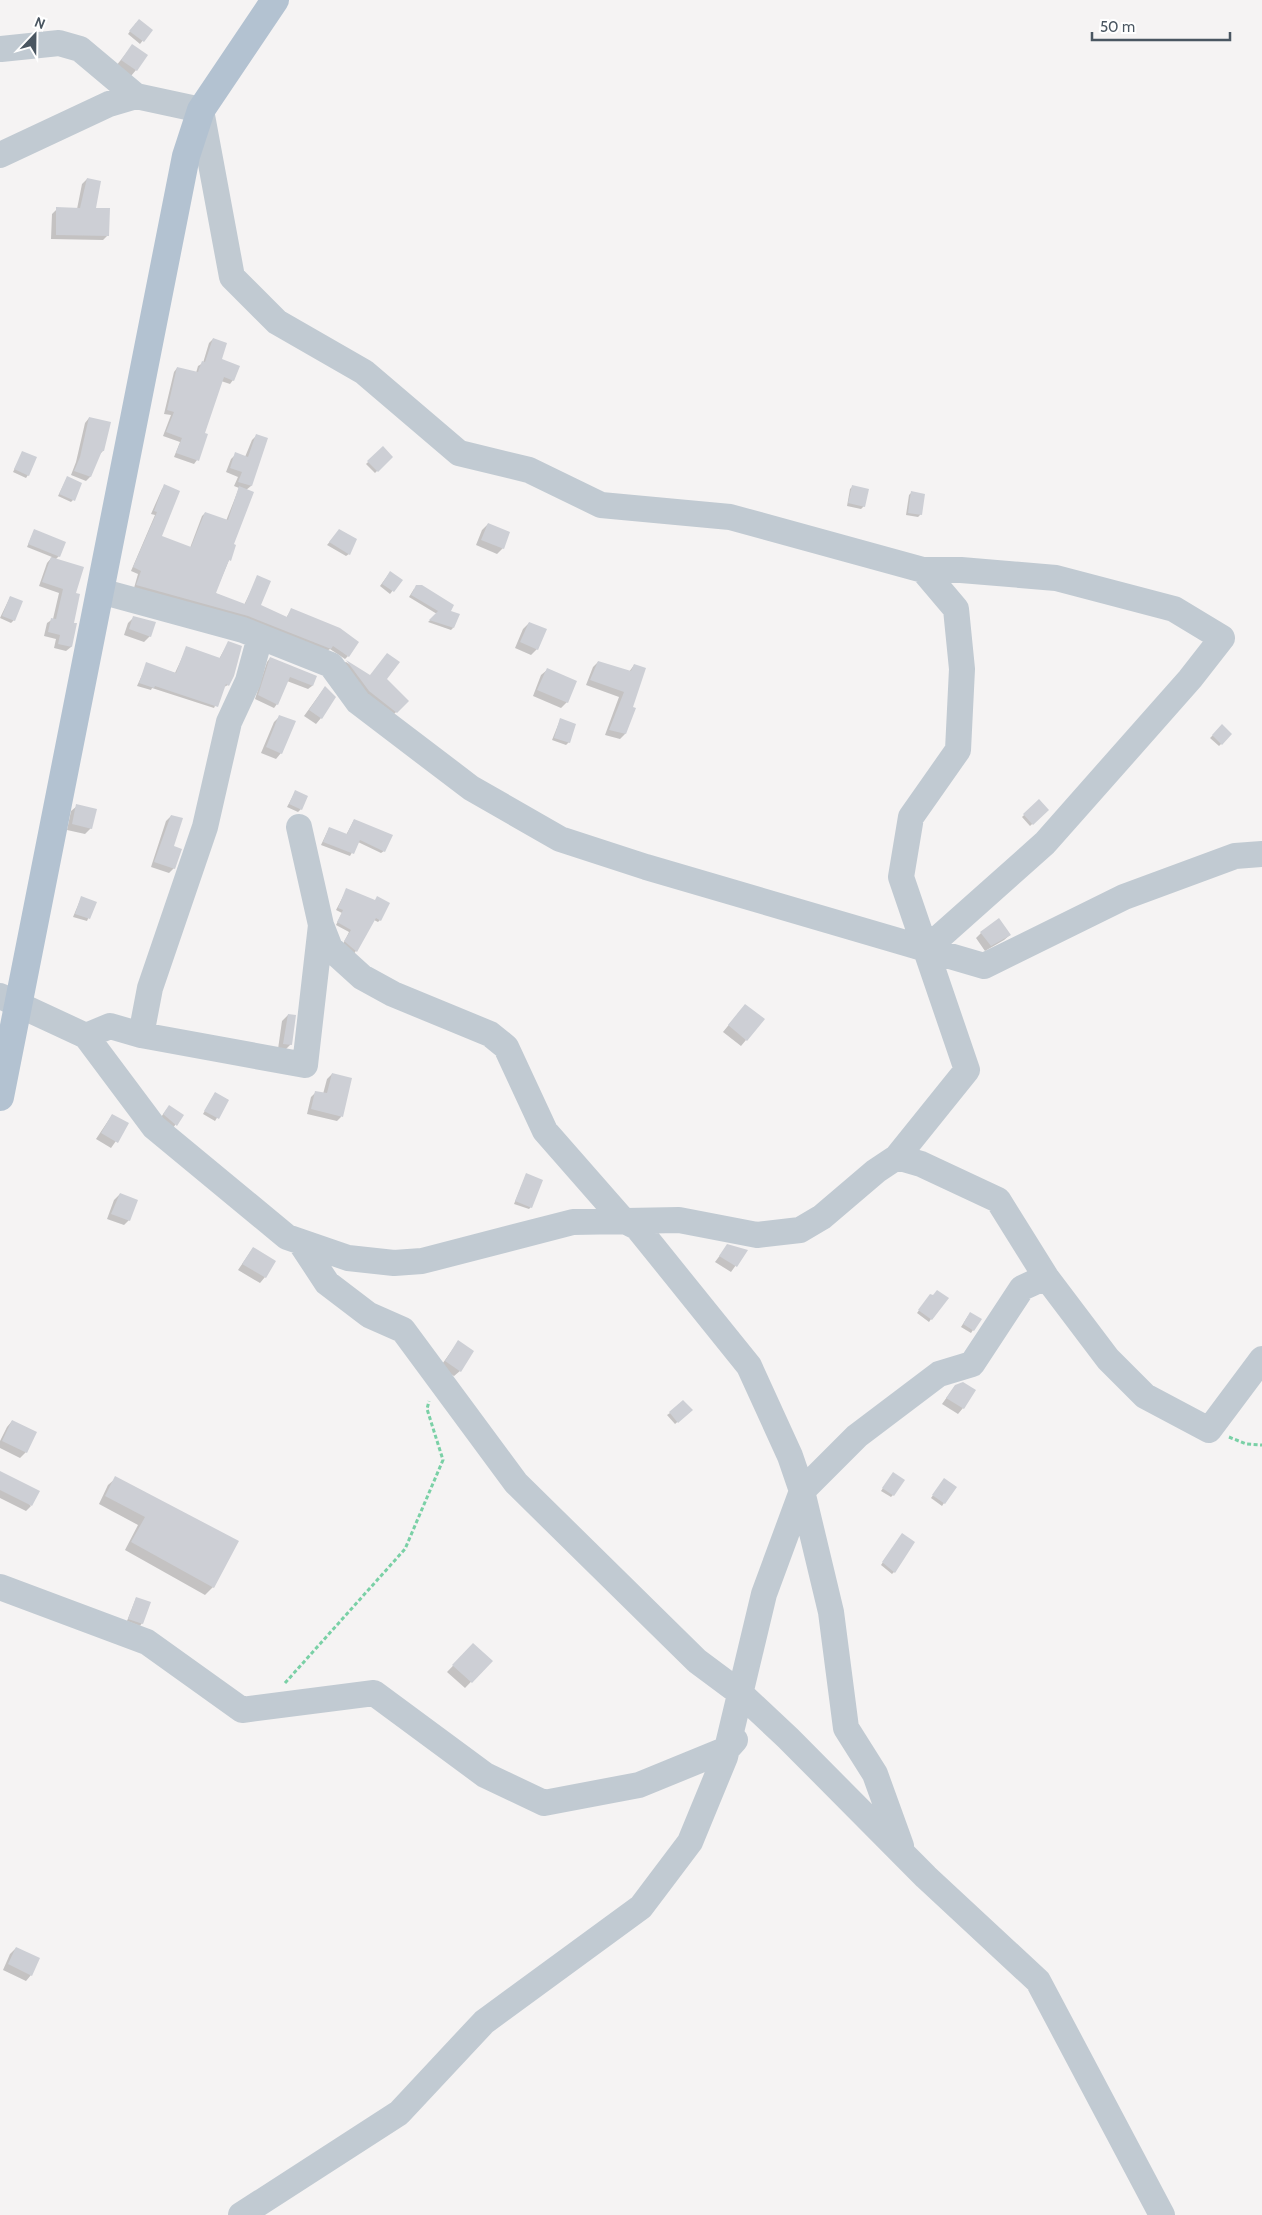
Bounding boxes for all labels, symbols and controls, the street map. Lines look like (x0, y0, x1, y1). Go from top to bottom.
north arrow (10, 10, 60, 60)
scale bar (1092, 10, 1230, 42)
text: N (32, 13, 48, 33)
text: 50 m (1100, 18, 1135, 36)

